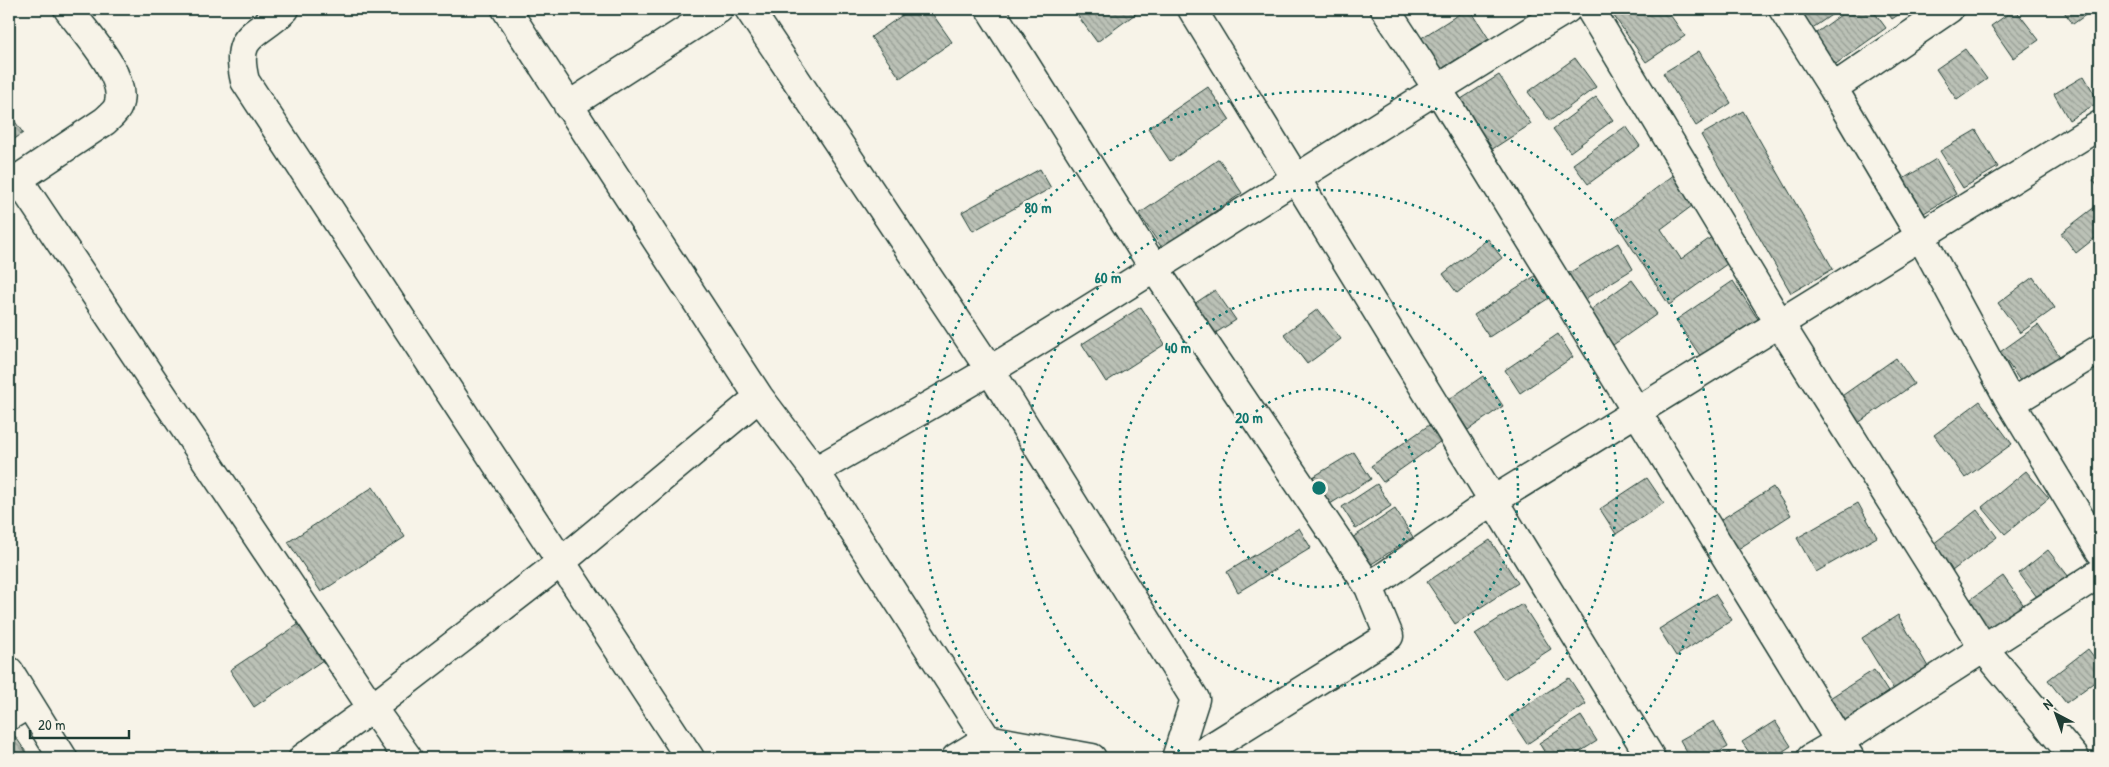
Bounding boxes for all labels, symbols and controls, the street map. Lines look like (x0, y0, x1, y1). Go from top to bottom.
text: 80 m (1025, 197, 1051, 218)
text: 60 m (1095, 267, 1121, 288)
text: 40 m (1165, 337, 1191, 358)
text: 20 m (1235, 407, 1263, 428)
centre of rings (1310, 479, 1328, 497)
north arrow (2032, 690, 2082, 740)
text: N (2038, 694, 2057, 713)
scale bar (30, 707, 129, 739)
text: 20 m (38, 714, 65, 735)

